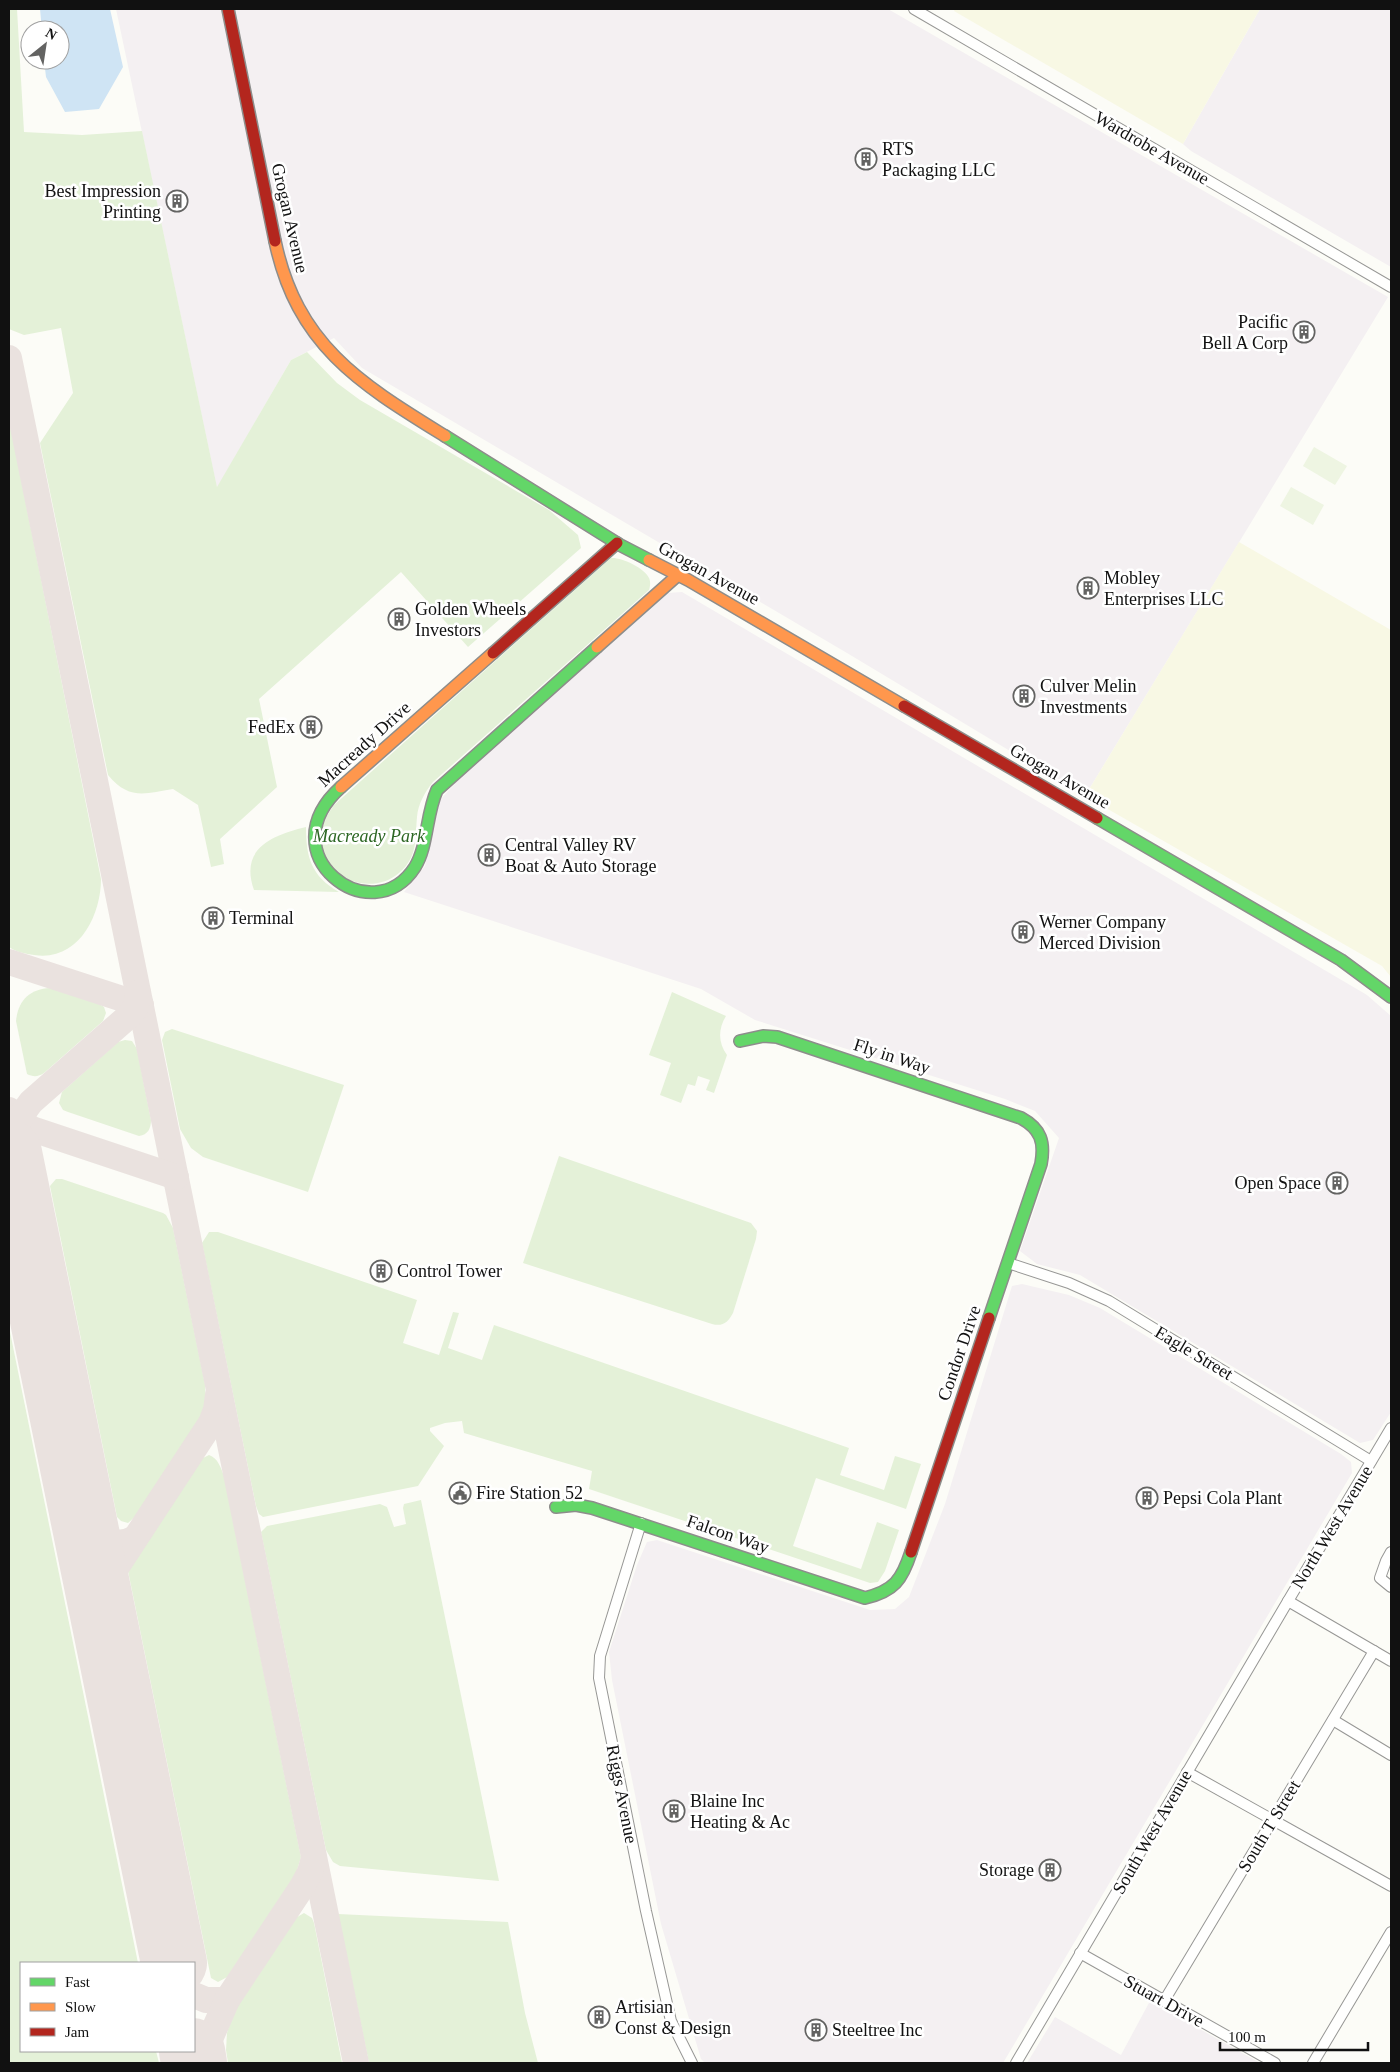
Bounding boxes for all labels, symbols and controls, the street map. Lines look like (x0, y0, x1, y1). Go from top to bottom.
north arrow (20, 20, 70, 70)
text: N (43, 25, 59, 43)
street label: Wardrobe Avenue (1091, 107, 1213, 189)
place label: RTS Packaging LLC (882, 139, 995, 180)
building icon: RTS Packaging LLC (854, 147, 878, 171)
street label: Grogan Avenue (268, 161, 312, 275)
place label: Best Impression Printing (45, 181, 161, 222)
building icon: Best Impression Printing (165, 189, 189, 213)
place label: Pacific Bell A Corp (1202, 312, 1288, 353)
building icon: Pacific Bell A Corp (1292, 320, 1316, 344)
street label: Grogan Avenue (655, 537, 763, 609)
place label: Mobley Enterprises LLC (1104, 568, 1223, 609)
building icon: Mobley Enterprises LLC (1076, 576, 1100, 600)
place label: Golden Wheels Investors (415, 599, 526, 640)
building icon: Golden Wheels Investors (387, 607, 411, 631)
place label: Culver Melin Investments (1040, 676, 1137, 717)
building icon: Culver Melin Investments (1012, 684, 1036, 708)
street label: Macready Drive (314, 697, 414, 791)
building icon: FedEx (299, 715, 323, 739)
place label: FedEx (248, 717, 295, 737)
street label: Grogan Avenue (1006, 739, 1114, 813)
park label: Macready Park (312, 826, 426, 846)
place label: Central Valley RV Boat & Auto Storage (505, 835, 657, 876)
building icon: Central Valley RV Boat & Auto Storage (477, 843, 501, 867)
building icon: Terminal (201, 906, 225, 930)
place label: Terminal (229, 908, 294, 928)
place label: Werner Company Merced Division (1039, 912, 1166, 953)
building icon: Werner Company Merced Division (1011, 920, 1035, 944)
street label: Fly in Way (851, 1034, 933, 1078)
building icon: Open Space (1325, 1171, 1349, 1195)
place label: Open Space (1235, 1173, 1321, 1193)
building icon: Control Tower (369, 1259, 393, 1283)
place label: Control Tower (397, 1261, 502, 1281)
street label: Condor Drive (933, 1303, 985, 1403)
street label: Eagle Street (1151, 1322, 1237, 1384)
street label: North West Avenue (1287, 1462, 1377, 1592)
public building icon: Fire Station 52 (448, 1481, 472, 1505)
place label: Fire Station 52 (476, 1483, 583, 1503)
building icon: Pepsi Cola Plant (1135, 1486, 1159, 1510)
place label: Pepsi Cola Plant (1163, 1488, 1282, 1508)
street label: Falcon Way (684, 1511, 772, 1557)
street label: Riggs Avenue (603, 1743, 641, 1845)
street label: South West Avenue (1108, 1766, 1196, 1898)
street label: South T Street (1234, 1777, 1304, 1875)
place label: Blaine Inc Heating & Ac (690, 1791, 790, 1832)
building icon: Blaine Inc Heating & Ac (662, 1799, 686, 1823)
building icon: Storage (1038, 1858, 1062, 1882)
place label: Storage (979, 1860, 1034, 1880)
legend (20, 1962, 195, 2052)
street label: Stuart Drive (1120, 1971, 1208, 2031)
text: Fast (65, 1974, 91, 1990)
place label: Artisian Const & Design (615, 1997, 731, 2038)
text: Slow (65, 1999, 96, 2015)
building icon: Artisian Const & Design (587, 2005, 611, 2029)
building icon: Steeltree Inc (804, 2018, 828, 2042)
place label: Steeltree Inc (832, 2020, 922, 2040)
scale bar (1220, 2020, 1368, 2052)
text: Jam (65, 2024, 89, 2040)
text: 100 m (1228, 2029, 1266, 2045)

